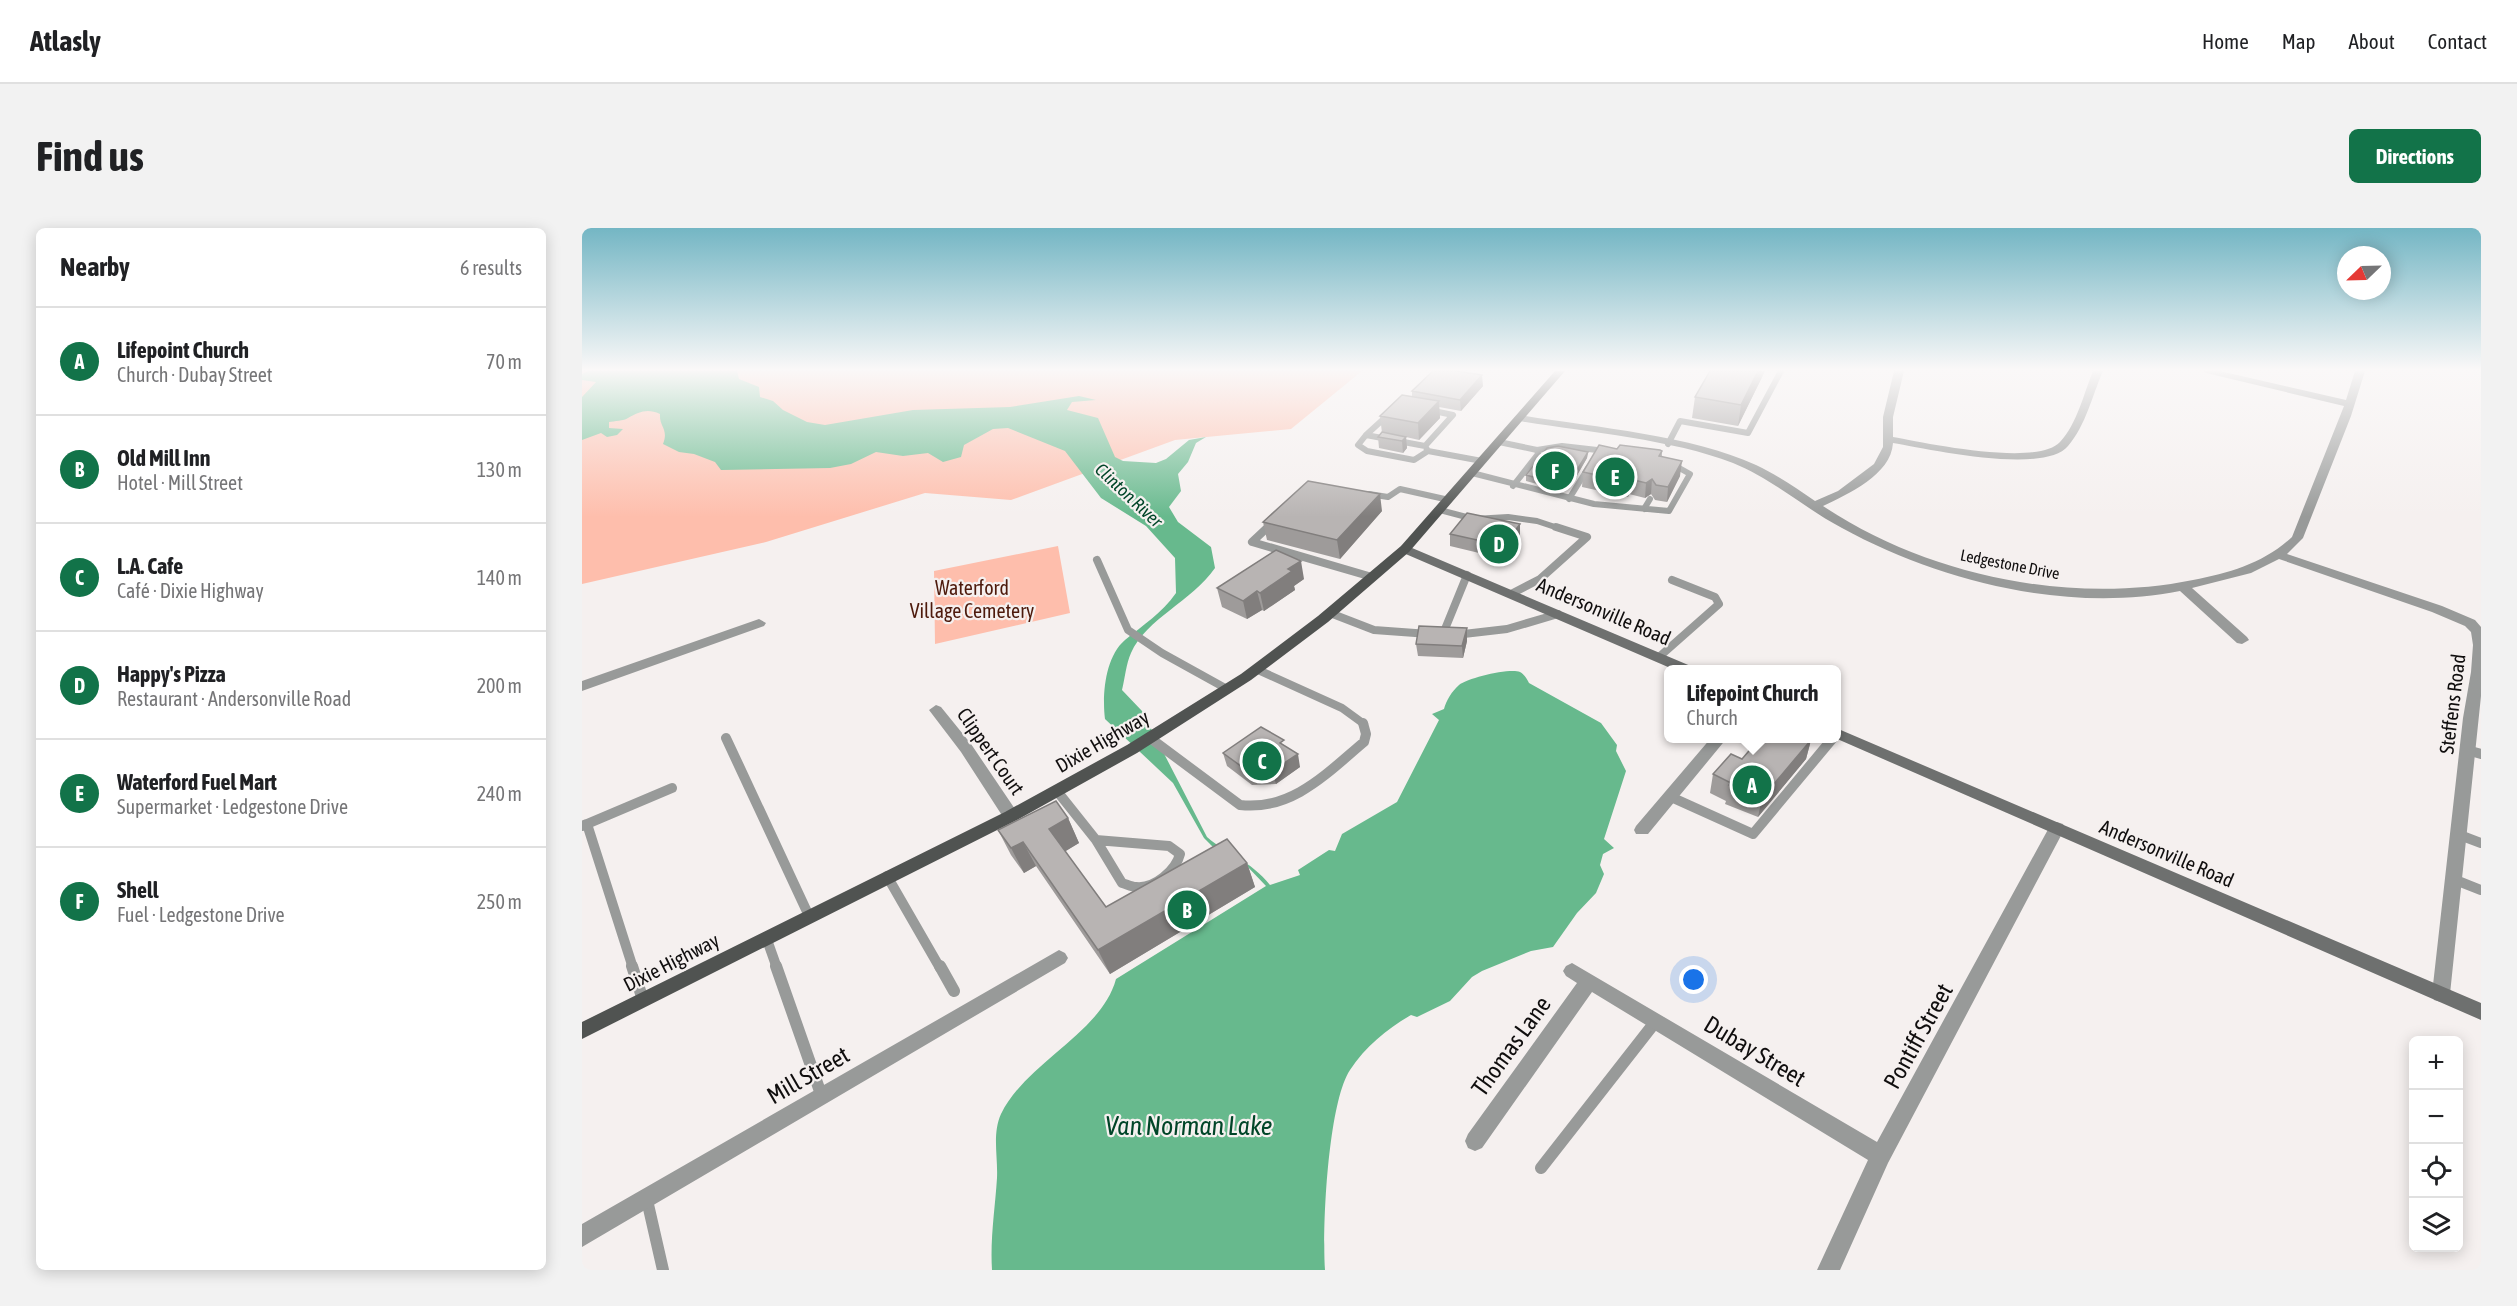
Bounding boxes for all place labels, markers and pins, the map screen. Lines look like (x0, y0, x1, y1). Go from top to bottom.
pin: F (1536, 448, 1574, 494)
pin: E (1596, 454, 1634, 500)
pin: D (1480, 522, 1518, 566)
pin: C (1242, 738, 1282, 784)
pin: A (1732, 762, 1772, 808)
pin: B (1168, 888, 1206, 932)

